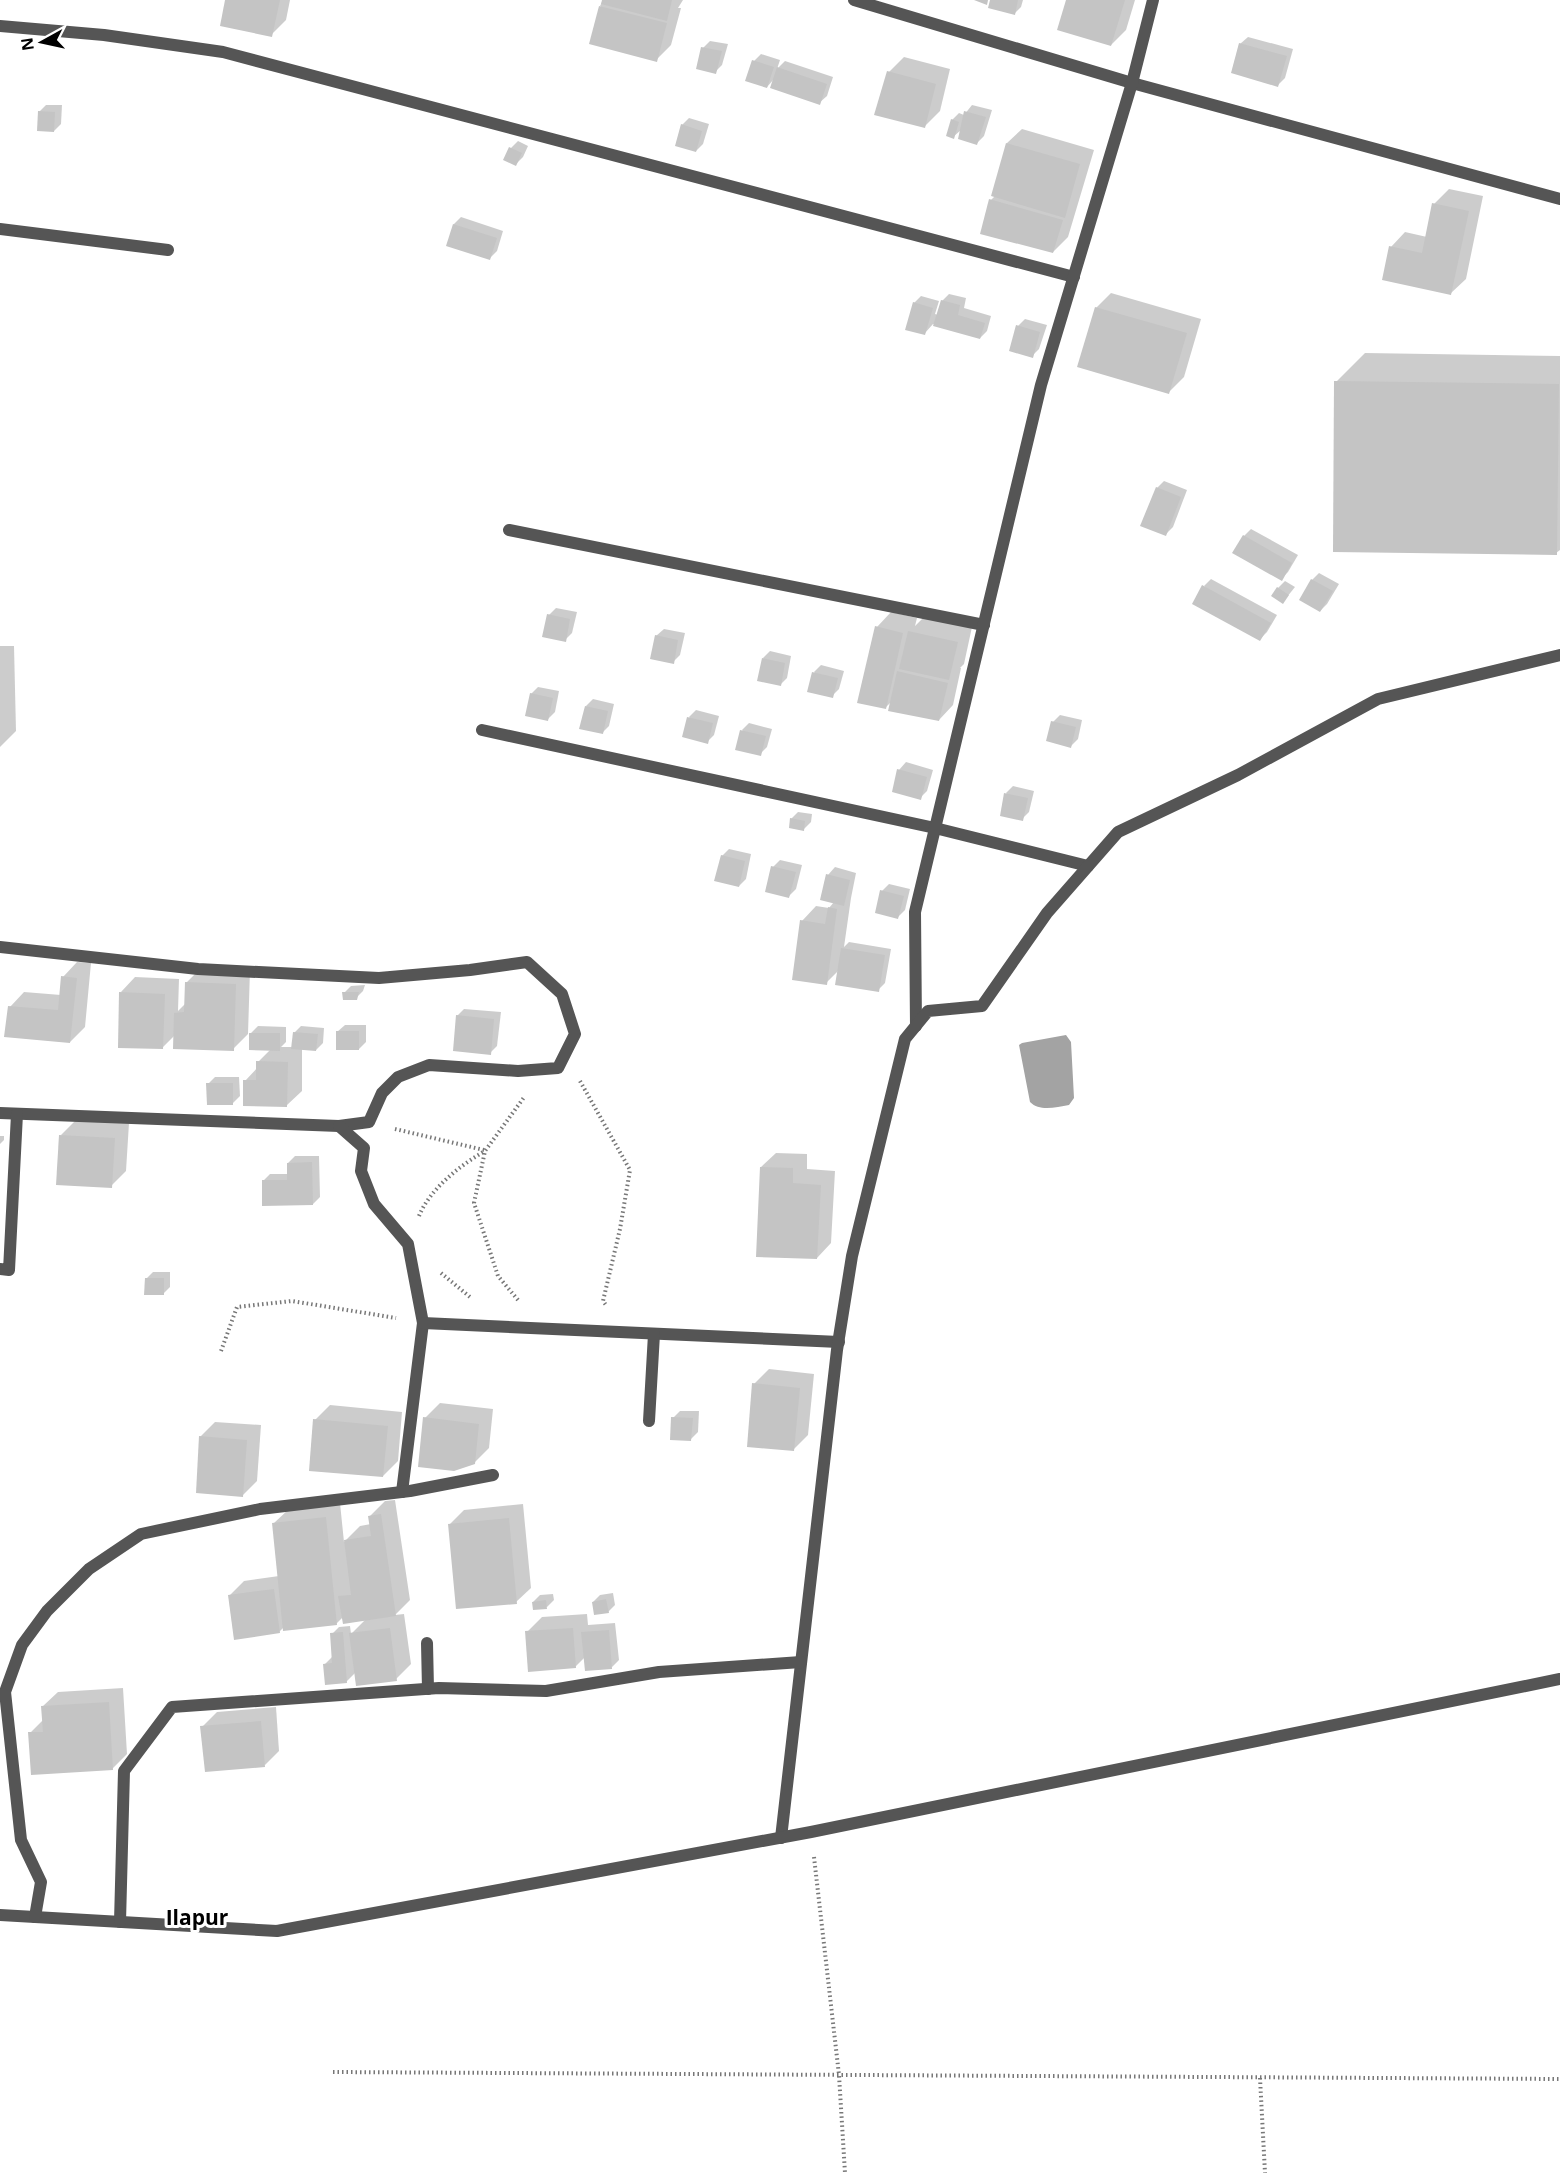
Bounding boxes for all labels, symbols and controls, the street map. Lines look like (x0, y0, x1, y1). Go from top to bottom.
north arrow (12, 12, 72, 72)
text: N (15, 36, 39, 52)
district label: Ilapur (166, 1903, 229, 1931)

